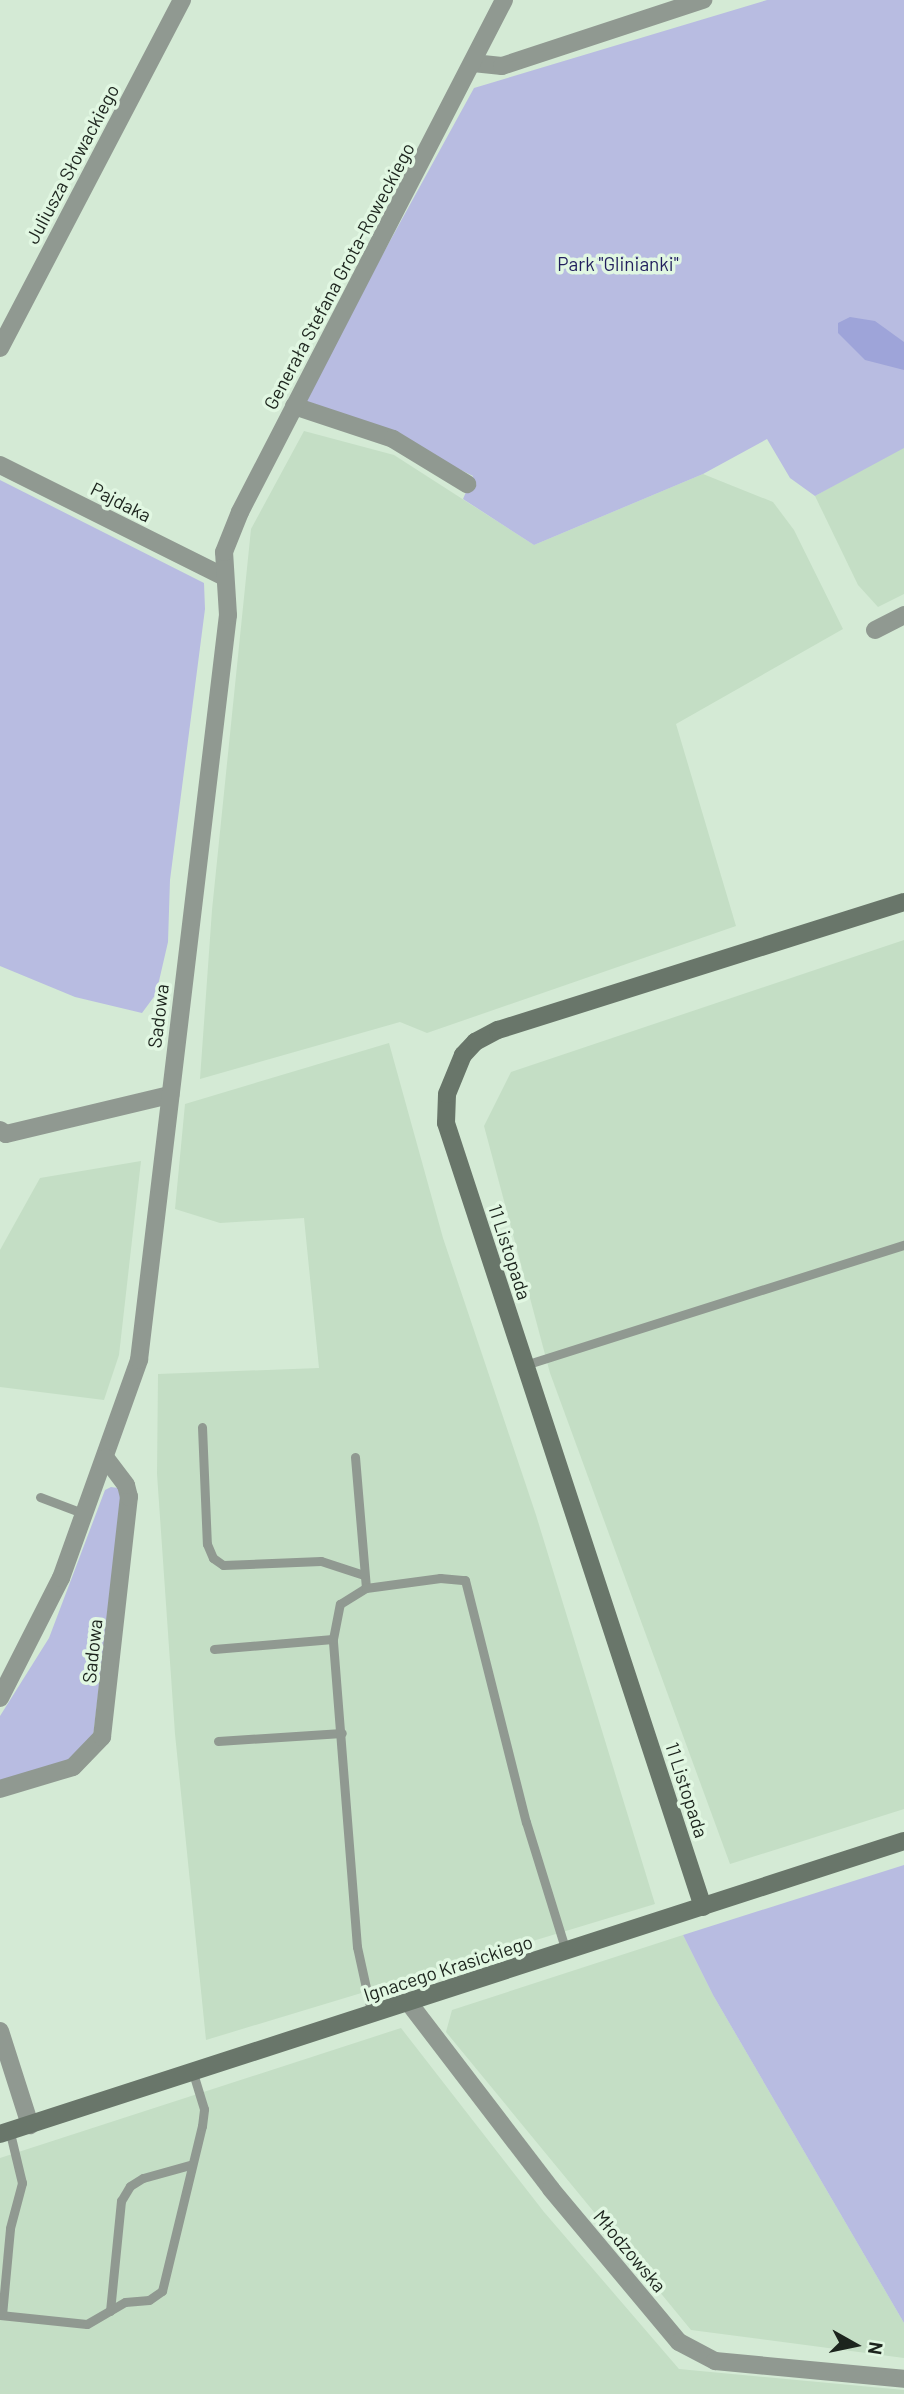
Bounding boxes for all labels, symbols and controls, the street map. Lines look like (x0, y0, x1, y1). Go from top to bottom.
street label: Juliusza Słowackiego (20, 80, 124, 248)
street label: Generała Stefana Grota-Roweckiego (259, 139, 419, 413)
park label: Park "Glinianki" (557, 253, 679, 275)
street label: Pajdaka (87, 477, 155, 527)
street label: Sadowa (143, 983, 173, 1049)
street label: 11 Listopada (484, 1201, 536, 1303)
street label: Sadowa (77, 1618, 107, 1684)
street label: 11 Listopada (661, 1739, 713, 1841)
street label: Ignacego Krasickiego (361, 1930, 535, 2006)
street label: Młodzowska (589, 2205, 671, 2297)
north arrow (820, 2310, 890, 2380)
text: N (864, 2340, 889, 2356)

